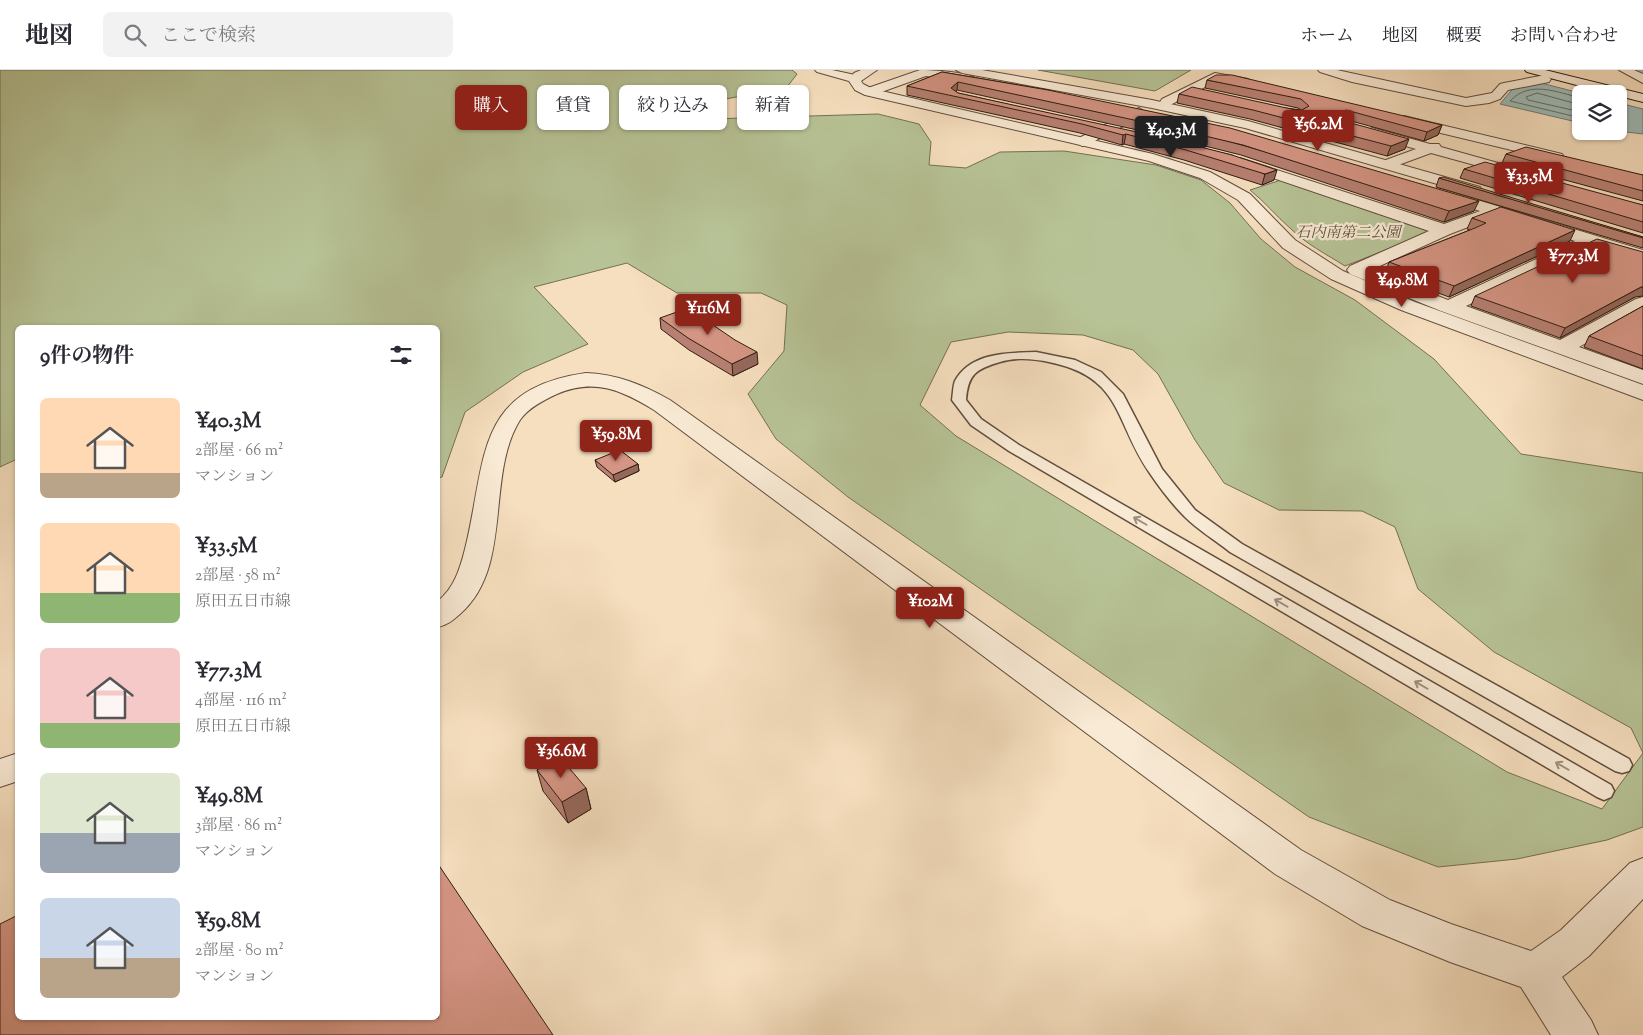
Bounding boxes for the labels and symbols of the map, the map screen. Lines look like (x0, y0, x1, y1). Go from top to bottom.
pin: ¥56.2M (1277, 109, 1359, 152)
pin: ¥40.3M (1130, 116, 1212, 158)
pin: ¥33.5M (1488, 162, 1570, 204)
park label: 石内南第二公園 (1295, 223, 1403, 244)
pin: ¥77.3M (1532, 242, 1614, 284)
pin: ¥49.8M (1361, 266, 1443, 308)
pin: ¥116M (673, 294, 743, 336)
pin: ¥59.8M (575, 420, 657, 462)
one-way arrow (1134, 516, 1148, 526)
pin: ¥102M (895, 586, 965, 629)
one-way arrow (1274, 597, 1288, 607)
one-way arrow (1415, 679, 1429, 689)
pin: ¥36.6M (520, 736, 602, 779)
one-way arrow (1555, 761, 1569, 771)

